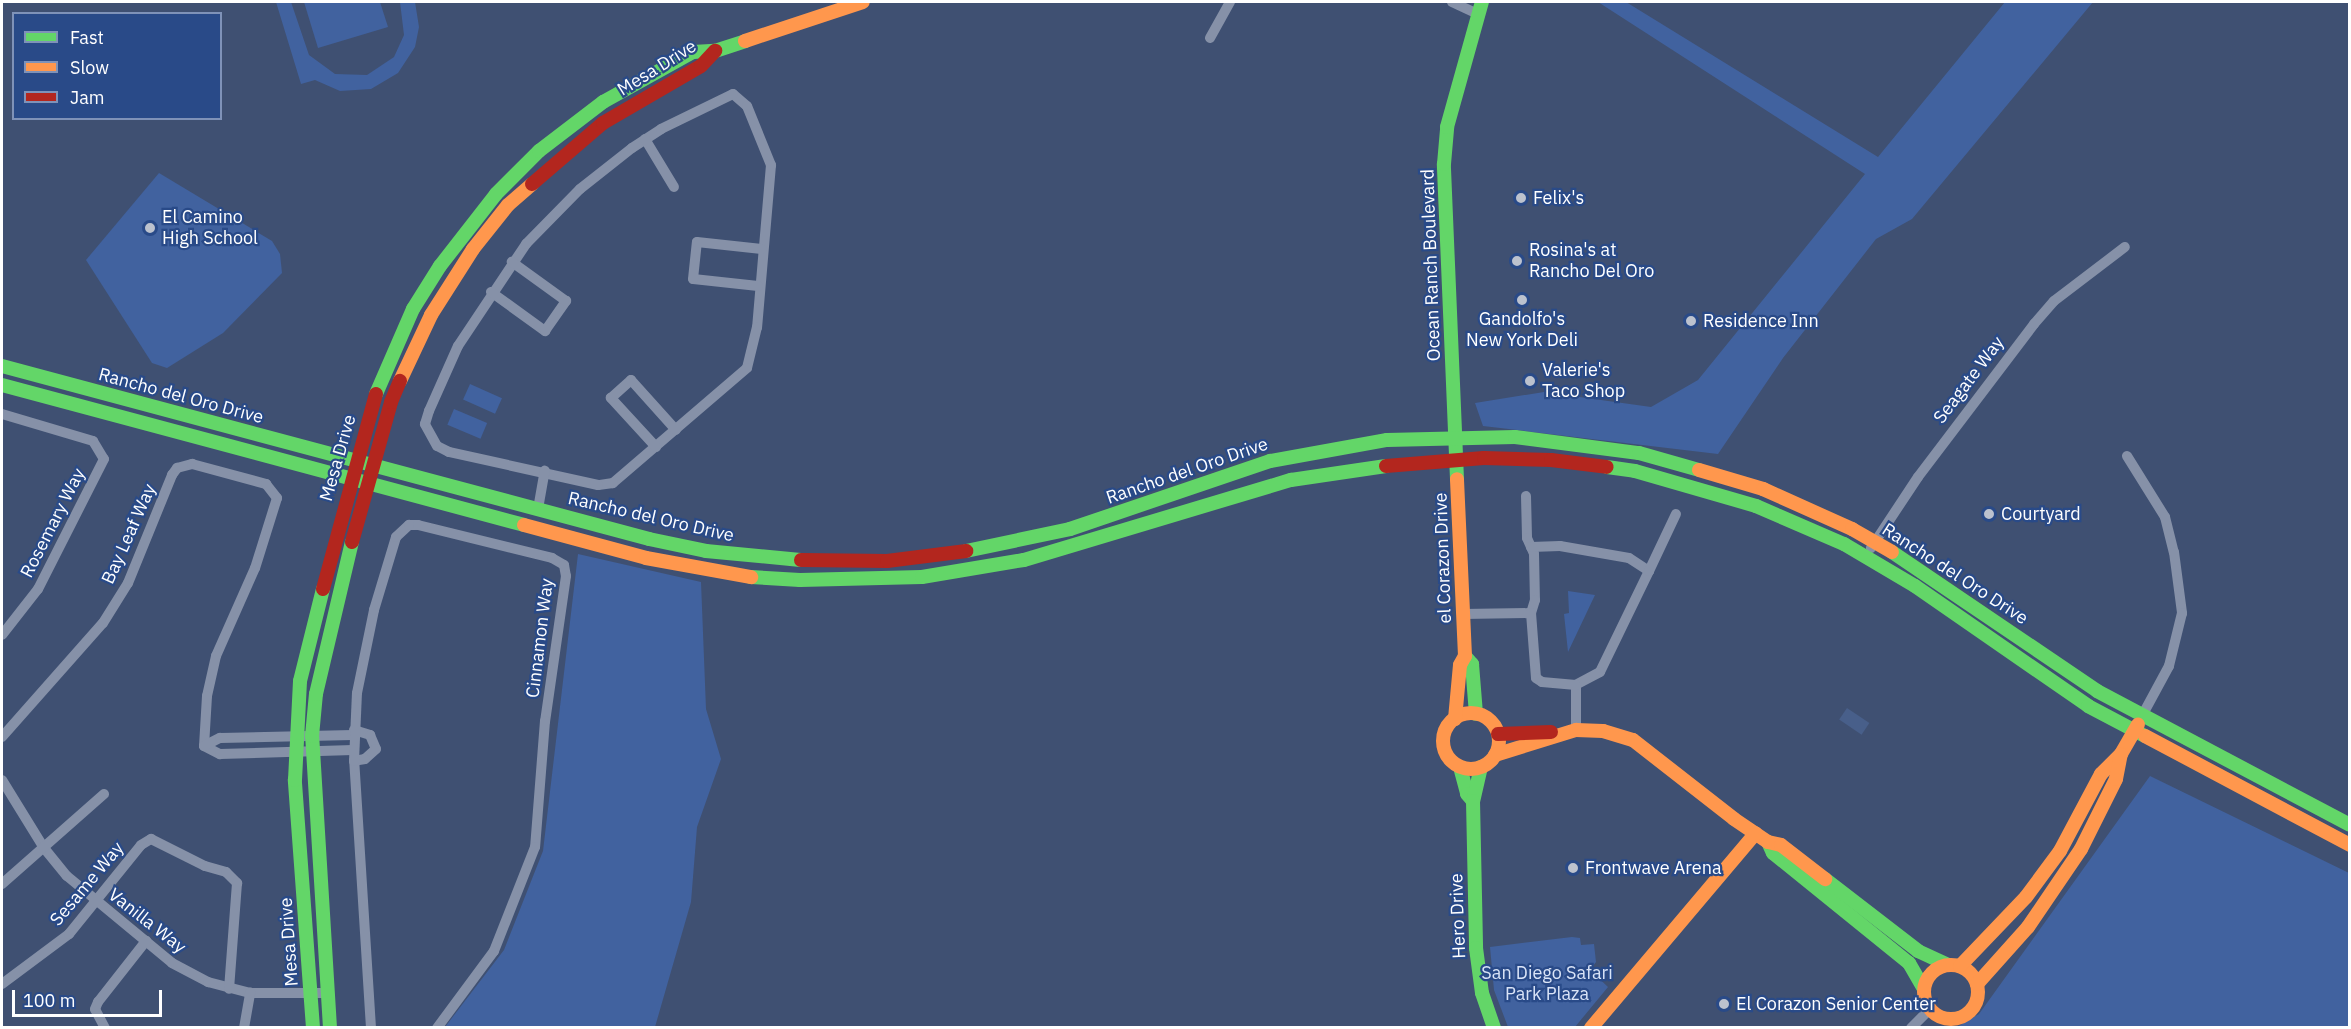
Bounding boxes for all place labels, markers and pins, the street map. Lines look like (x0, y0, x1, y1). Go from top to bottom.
place label: Felix's (1533, 187, 1584, 209)
marker: Felix's (1514, 191, 1528, 205)
place label: El Camino High School (162, 207, 258, 250)
marker: El Camino High School (143, 221, 157, 235)
place label: Rosina's at Rancho Del Oro (1529, 240, 1654, 282)
marker: Rosina's at Rancho Del Oro (1510, 254, 1524, 268)
marker: Gandolfo's New York Deli (1515, 293, 1529, 307)
place label: Gandolfo's New York Deli (1466, 309, 1578, 352)
place label: Residence Inn (1703, 310, 1819, 332)
marker: Residence Inn (1684, 314, 1698, 328)
place label: Valerie's Taco Shop (1542, 360, 1625, 403)
marker: Valerie's Taco Shop (1523, 374, 1537, 388)
place label: Courtyard (2001, 503, 2081, 525)
marker: Courtyard (1982, 507, 1996, 521)
place label: Frontwave Arena (1585, 857, 1722, 879)
marker: Frontwave Arena (1566, 861, 1580, 875)
place label: El Corazon Senior Center (1736, 993, 1936, 1015)
marker: El Corazon Senior Center (1717, 997, 1731, 1011)

